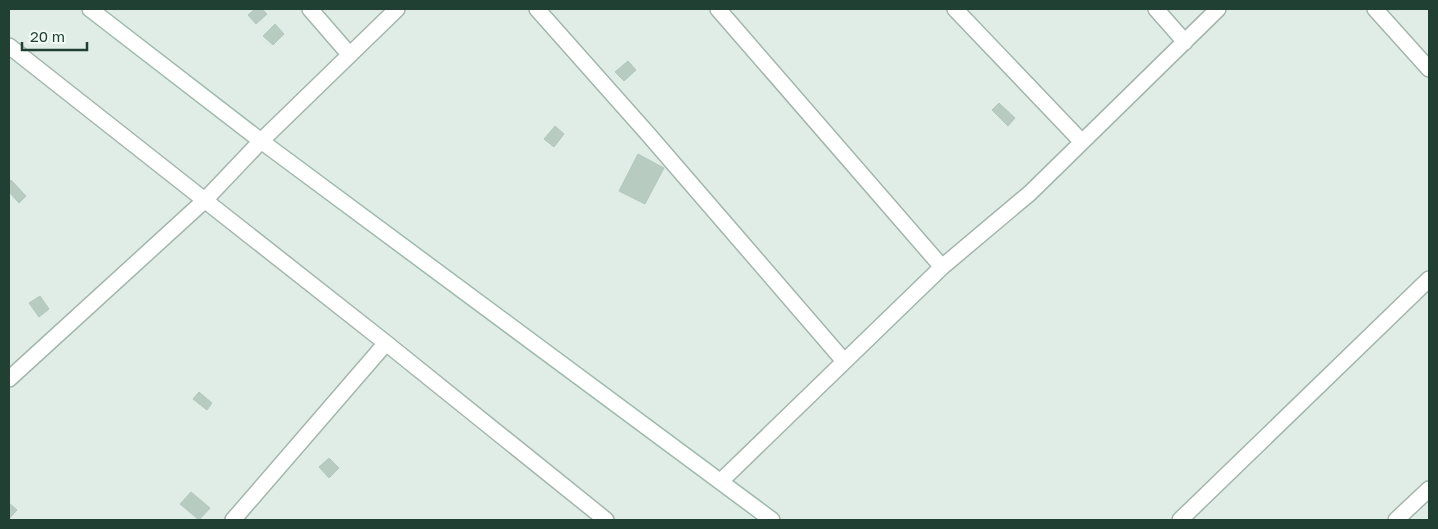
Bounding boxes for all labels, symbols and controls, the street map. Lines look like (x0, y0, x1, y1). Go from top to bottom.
scale bar (22, 20, 88, 52)
text: 20 m (30, 27, 65, 45)

